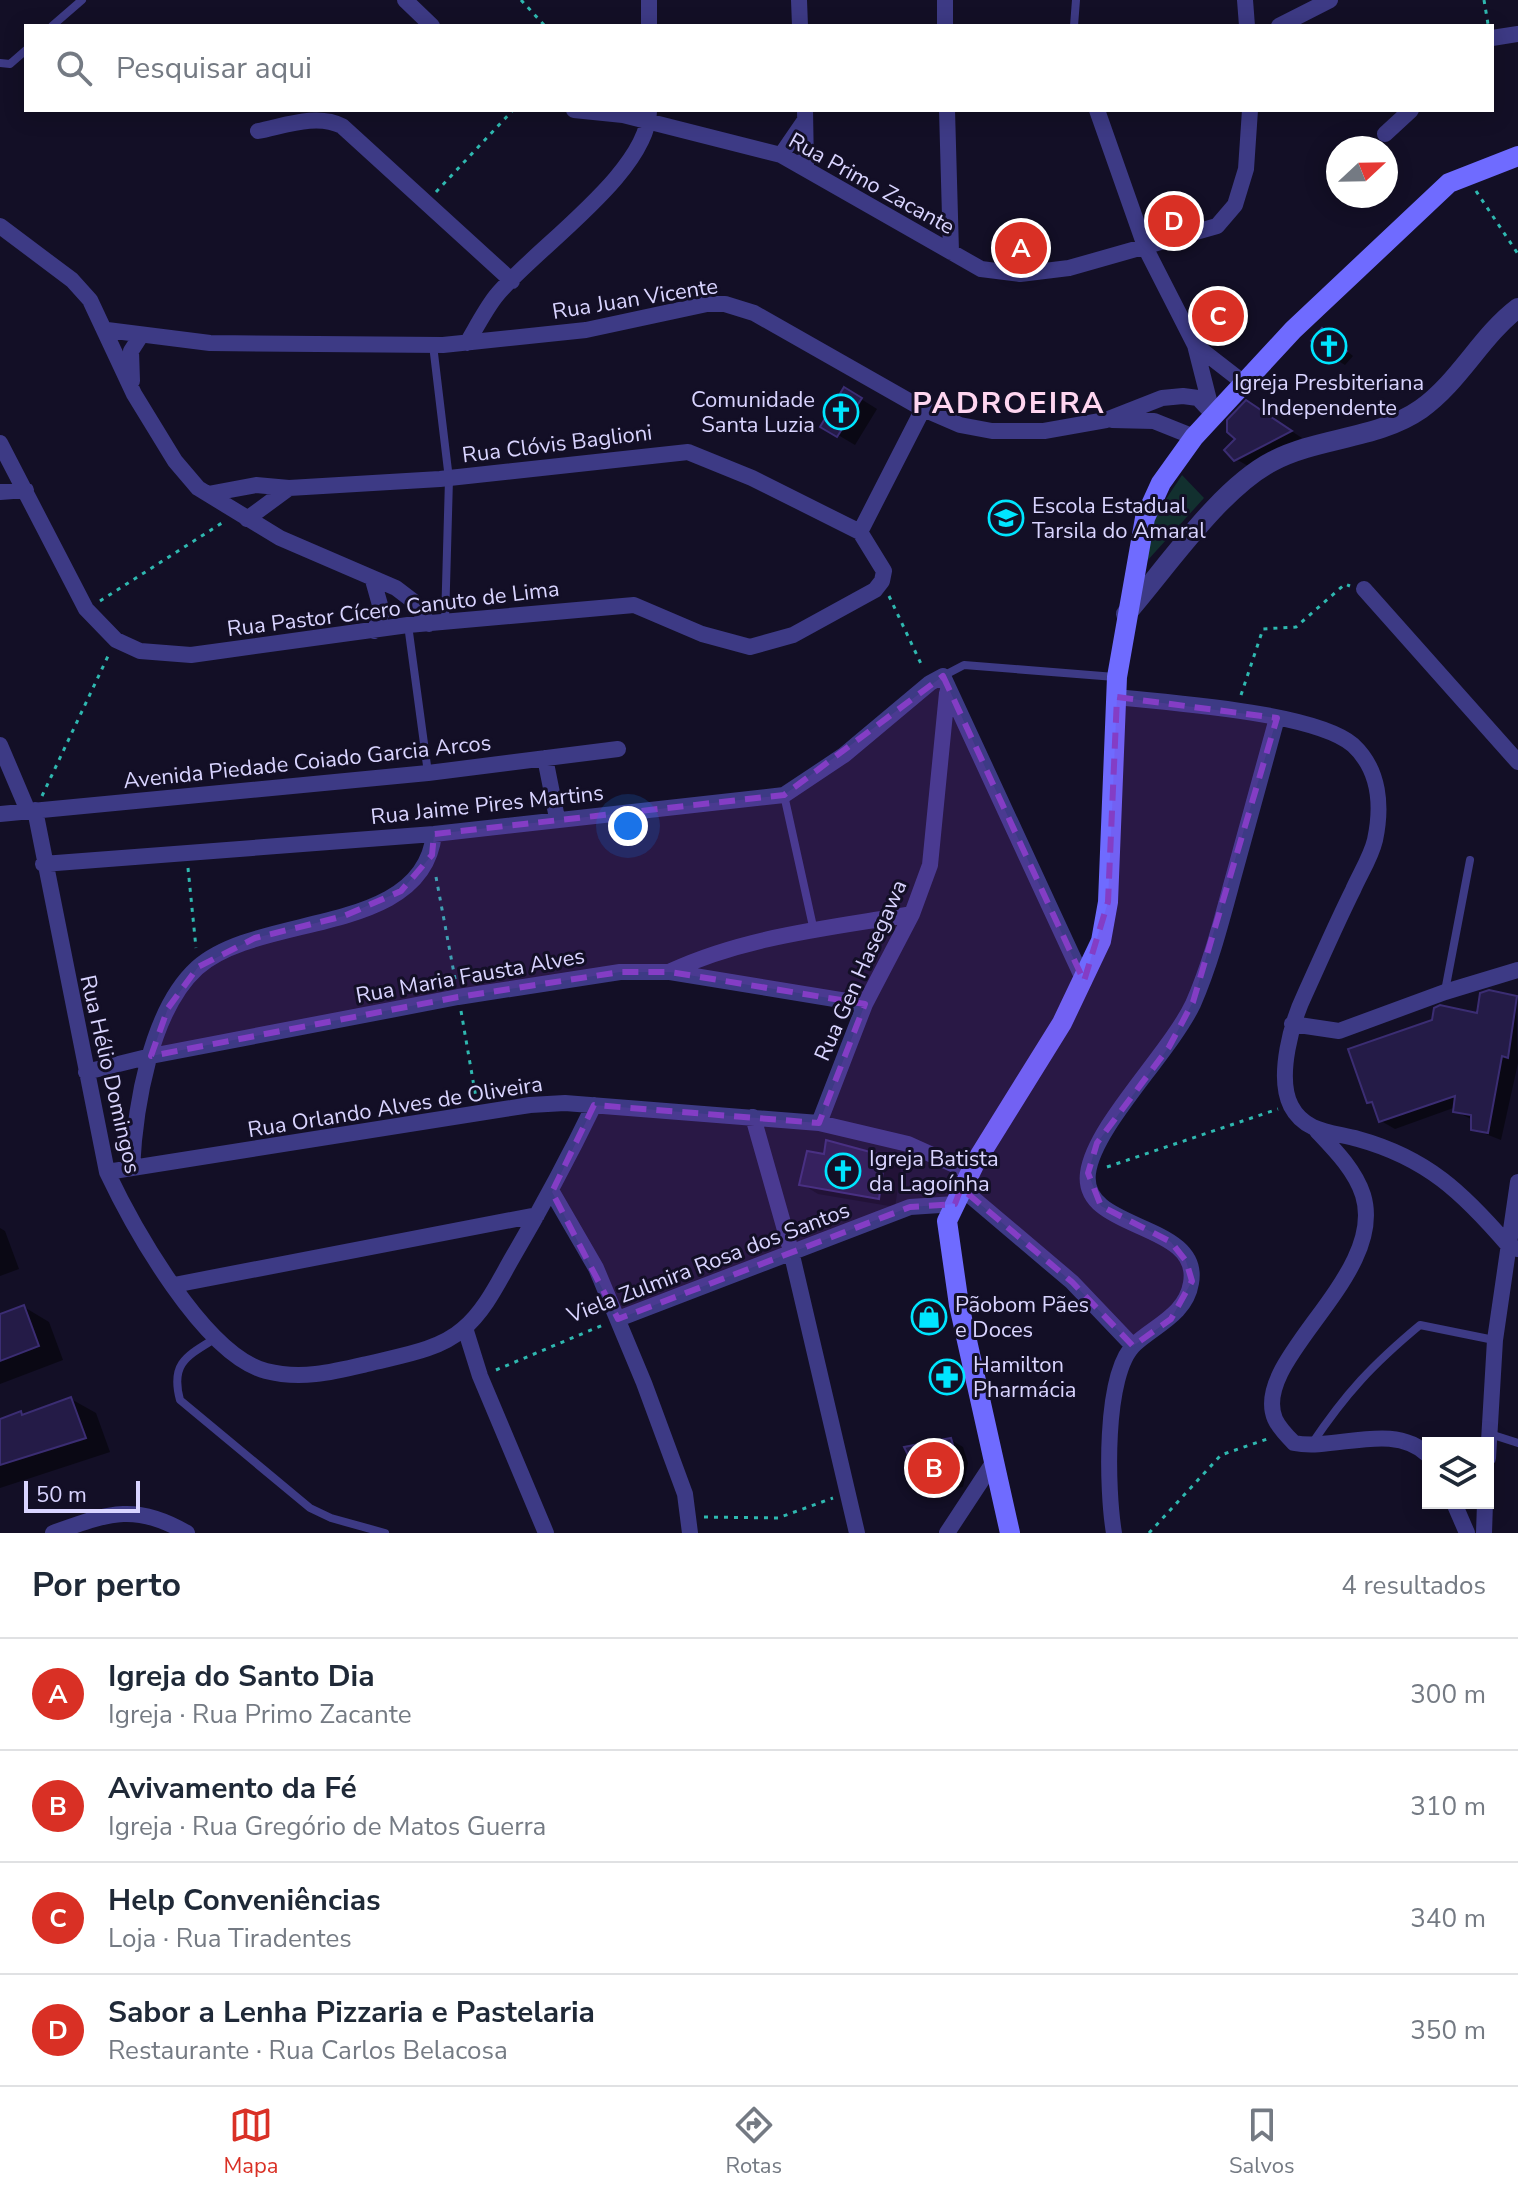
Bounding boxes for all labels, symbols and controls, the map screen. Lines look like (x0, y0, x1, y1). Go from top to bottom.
search box (24, 24, 1494, 112)
icon: search (52, 46, 96, 90)
text: Pesquisar aqui (116, 48, 312, 89)
street label: Rua Primo Zacante (783, 126, 960, 242)
north arrow (1326, 136, 1398, 208)
pin: D (1148, 191, 1200, 251)
pin: A (995, 218, 1047, 278)
street label: Rua Juan Vicente (550, 271, 720, 327)
pin: C (1192, 286, 1244, 346)
church icon: Igreja Presbiteriana Independente (1310, 327, 1348, 365)
place label: Igreja Presbiteriana Independente (1234, 368, 1424, 423)
district label: PADROEIRA (912, 383, 1106, 424)
place label: Comunidade Santa Luzia (691, 385, 815, 440)
church icon: Comunidade Santa Luzia (822, 393, 860, 431)
street label: Rua Clóvis Baglioni (460, 417, 654, 471)
place label: Escola Estadual Tarsila do Amaral (1032, 491, 1206, 546)
school or university icon: Escola Estadual Tarsila do Amaral (987, 499, 1025, 537)
street label: Rua Pastor Cícero Canuto de Lima (225, 574, 561, 644)
street label: Avenida Piedade Coiado Garcia Arcos (122, 728, 493, 796)
street label: Rua Jaime Pires Martins (369, 778, 605, 832)
your location (608, 806, 648, 846)
street label: Rua Gen Hasegawa (807, 875, 914, 1066)
street label: Rua Maria Fausta Alves (353, 941, 587, 1011)
street label: Rua Hélio Domingos (73, 972, 147, 1177)
street label: Rua Orlando Alves de Oliveira (246, 1069, 545, 1145)
place label: Igreja Batista da Lagoínha (869, 1144, 999, 1199)
church icon: Igreja Batista da Lagoínha (824, 1152, 862, 1190)
street label: Viela Zulmira Rosa dos Santos (562, 1195, 854, 1331)
place label: Pãobom Pães e Doces (955, 1290, 1089, 1345)
shop icon: Pãobom Pães e Doces (910, 1298, 948, 1336)
place label: Hamilton Pharmácia (973, 1350, 1076, 1405)
pharmacy icon: Hamilton Pharmácia (928, 1358, 966, 1396)
map controls (1422, 1437, 1494, 1509)
button: layers (1422, 1437, 1494, 1509)
pin: B (908, 1438, 960, 1498)
scale bar (24, 1477, 140, 1513)
text: 50 m (36, 1480, 87, 1510)
text: Por perto (32, 1562, 181, 1608)
text: 4 resultados (1341, 1568, 1486, 1603)
text: Igreja do Santo Dia (108, 1656, 375, 1697)
text: A (48, 1677, 68, 1712)
text: 300 m (1410, 1677, 1486, 1712)
text: Igreja · Rua Primo Zacante (108, 1697, 412, 1732)
text: Avivamento da Fé (108, 1768, 357, 1809)
text: B (49, 1789, 67, 1824)
text: 310 m (1410, 1789, 1486, 1824)
text: Igreja · Rua Gregório de Matos Guerra (108, 1809, 546, 1844)
text: Help Conveniências (108, 1880, 381, 1921)
text: C (49, 1901, 67, 1936)
text: 340 m (1410, 1901, 1486, 1936)
text: Loja · Rua Tiradentes (108, 1921, 352, 1956)
text: Sabor a Lenha Pizzaria e Pastelaria (108, 1992, 595, 2033)
text: D (48, 2013, 68, 2048)
text: 350 m (1410, 2013, 1486, 2048)
text: Restaurante · Rua Carlos Belacosa (108, 2033, 508, 2068)
tab: Mapa (224, 2103, 278, 2181)
tab: Rotas (725, 2103, 782, 2181)
tab: Salvos (1229, 2103, 1294, 2181)

